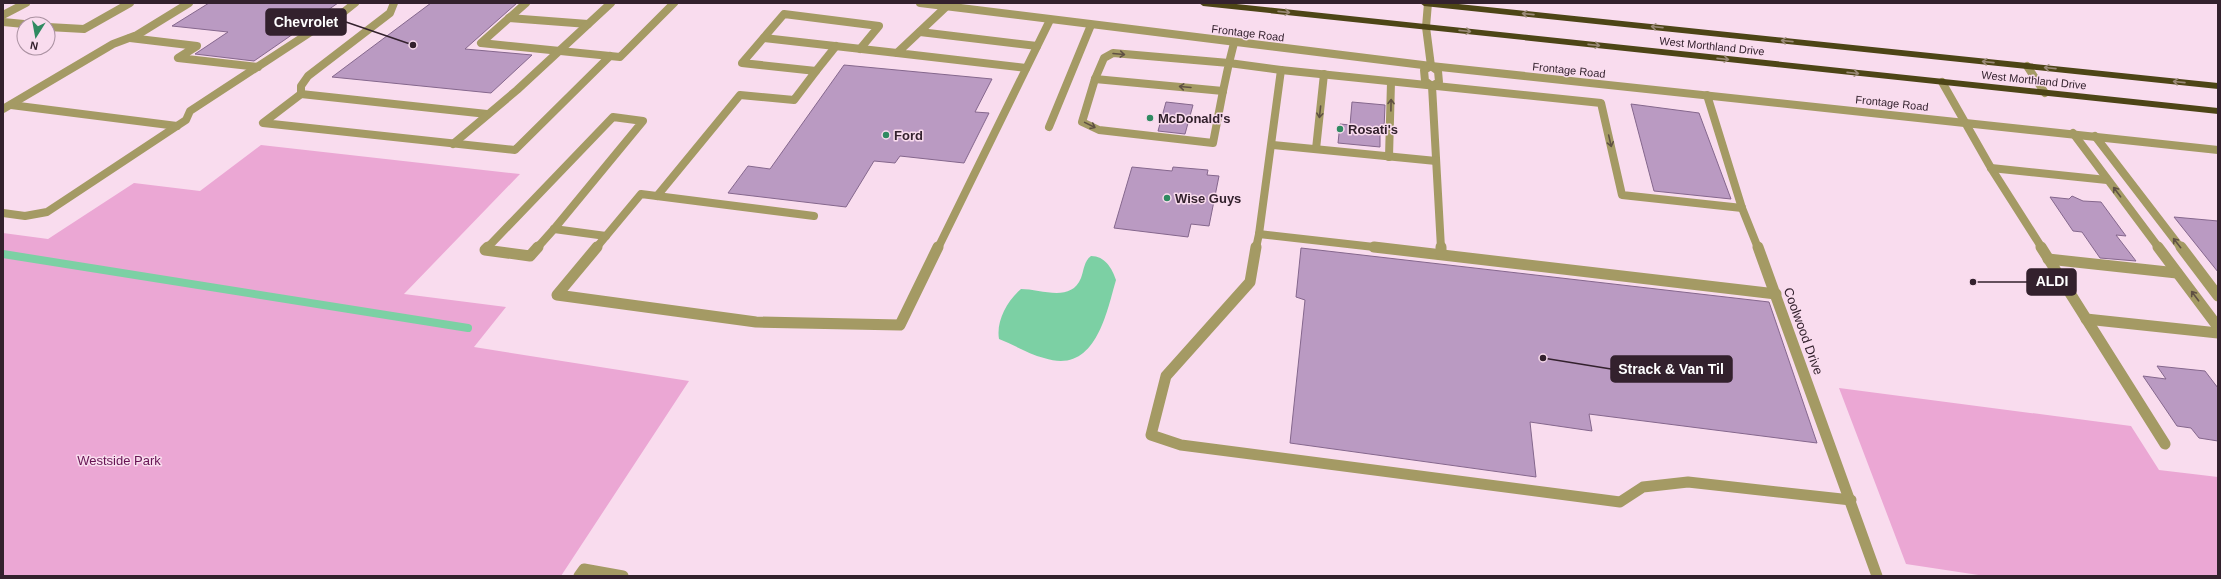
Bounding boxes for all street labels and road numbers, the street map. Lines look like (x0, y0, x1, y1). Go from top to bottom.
street label: Frontage Road (1211, 23, 1285, 43)
street label: West Morthland Drive (1659, 35, 1765, 57)
street label: Frontage Road (1532, 60, 1606, 80)
street label: West Morthland Drive (1981, 69, 2087, 91)
street label: Frontage Road (1855, 93, 1929, 113)
street label: Coolwood Drive (1781, 285, 1826, 377)

